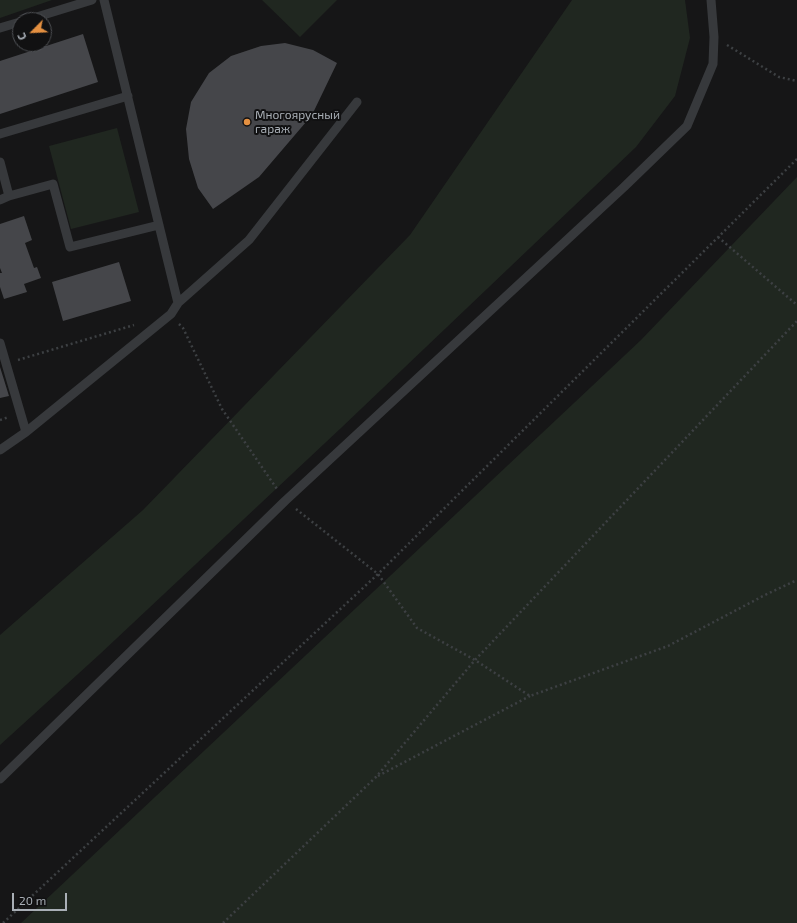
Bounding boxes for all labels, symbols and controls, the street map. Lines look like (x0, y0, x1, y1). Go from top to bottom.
north arrow (12, 12, 52, 52)
text: С (14, 31, 29, 42)
place label: Многоярусный гараж (255, 108, 340, 136)
marker: Многоярусный гараж (242, 117, 252, 127)
scale bar (14, 885, 69, 911)
text: 20 m (19, 893, 46, 907)

